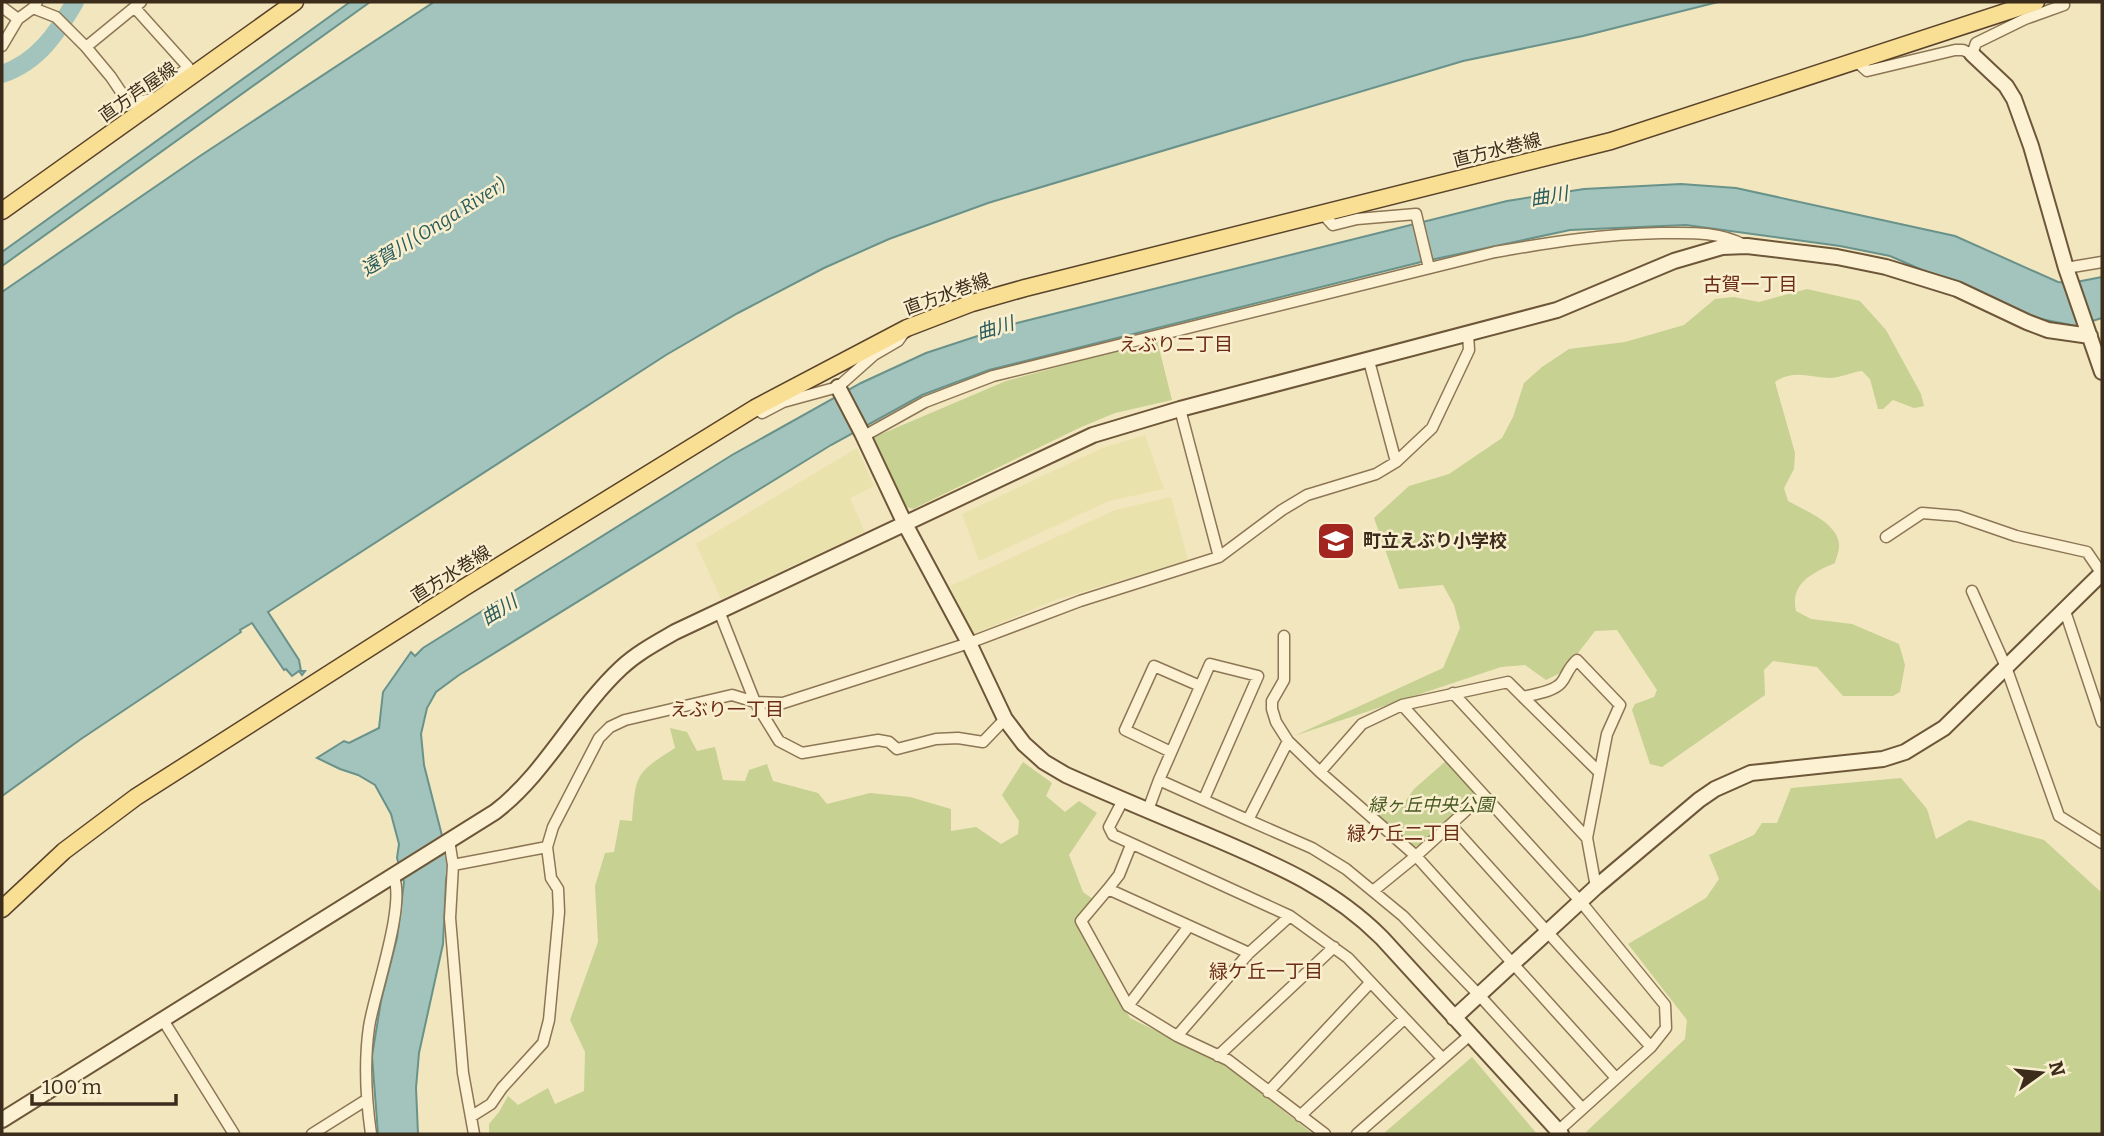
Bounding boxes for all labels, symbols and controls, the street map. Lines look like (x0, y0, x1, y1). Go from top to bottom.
street label: 直方芦屋線 (95, 57, 181, 127)
street label: 直方水巻線 (1451, 128, 1543, 172)
water label: 遠賀川 (Onga River) (356, 173, 510, 281)
water label: 曲川 (1528, 181, 1572, 210)
street label: 直方水巻線 (901, 268, 993, 320)
district label: 古賀一丁目 (1702, 273, 1798, 296)
water label: 曲川 (973, 311, 1018, 345)
district label: えぶり二丁目 (1119, 333, 1233, 356)
school or university icon: 町立えぶり小学校 (1315, 520, 1357, 562)
place label: 町立えぶり小学校 (1363, 530, 1507, 552)
street label: 直方水巻線 (407, 541, 495, 607)
water label: 曲川 (477, 589, 523, 630)
district label: えぶり一丁目 (670, 698, 784, 721)
park label: 緑ヶ丘中央公園 (1368, 794, 1497, 816)
district label: 緑ケ丘二丁目 (1347, 822, 1461, 845)
district label: 緑ケ丘一丁目 (1209, 960, 1323, 983)
north arrow (2006, 1038, 2076, 1108)
text: N (2044, 1059, 2070, 1079)
scale bar (32, 1062, 175, 1106)
text: 100 m (42, 1074, 102, 1100)

